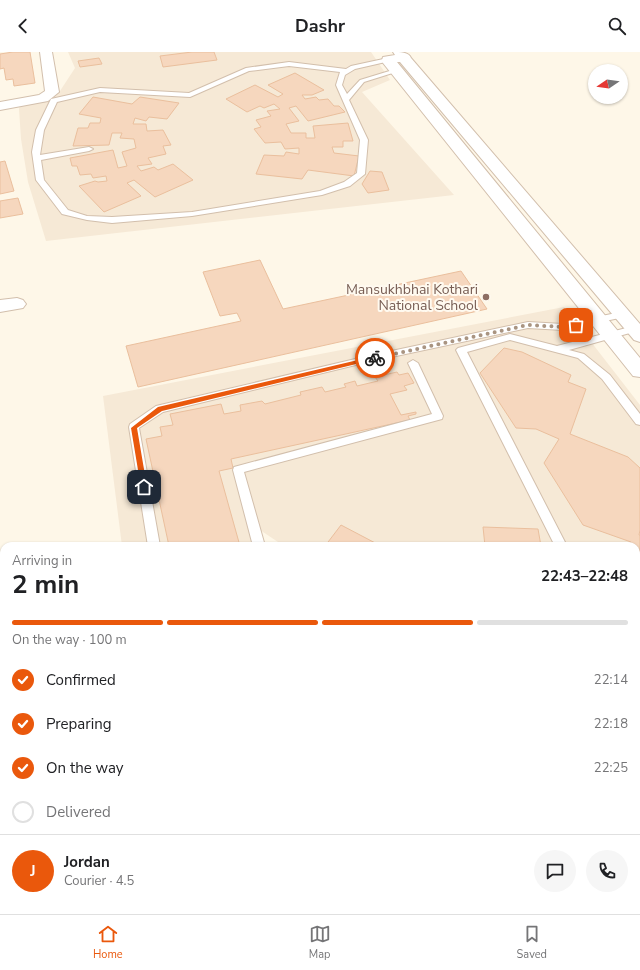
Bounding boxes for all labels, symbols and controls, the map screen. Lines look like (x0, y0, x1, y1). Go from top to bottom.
text: Dashr (295, 14, 345, 38)
icon: back (12, 15, 34, 37)
icon: search (606, 15, 628, 37)
north arrow (588, 64, 628, 104)
map controls (588, 64, 628, 104)
place label: Mansukhbhai Kothari National School (346, 280, 479, 315)
marker: Mansukhbhai Kothari National School (481, 292, 491, 302)
pin (559, 308, 593, 342)
icon: bag (565, 314, 587, 336)
courier (355, 338, 395, 378)
icon: bike (364, 347, 386, 369)
pin (127, 470, 161, 504)
icon: home (133, 476, 155, 498)
text: Arriving in (12, 552, 72, 570)
text: 22:43–22:48 (541, 566, 628, 586)
text: 2 min (12, 567, 79, 602)
text: On the way · 100 m (12, 631, 127, 649)
icon: check (12, 669, 34, 691)
text: Confirmed (46, 670, 116, 690)
text: 22:14 (594, 671, 628, 689)
icon: check (12, 713, 34, 735)
text: Preparing (46, 714, 111, 734)
text: 22:18 (594, 715, 628, 733)
icon: check (12, 757, 34, 779)
text: On the way (46, 758, 124, 778)
text: 22:25 (594, 759, 628, 777)
text: Delivered (46, 802, 111, 822)
button: chat (534, 850, 576, 892)
button: phone (586, 850, 628, 892)
text: Jordan (64, 852, 110, 872)
text: J (30, 861, 36, 881)
text: Courier · 4.5 (64, 872, 134, 890)
tab: Home (93, 923, 123, 962)
tab: Map (309, 923, 331, 962)
tab: Saved (517, 923, 547, 962)

